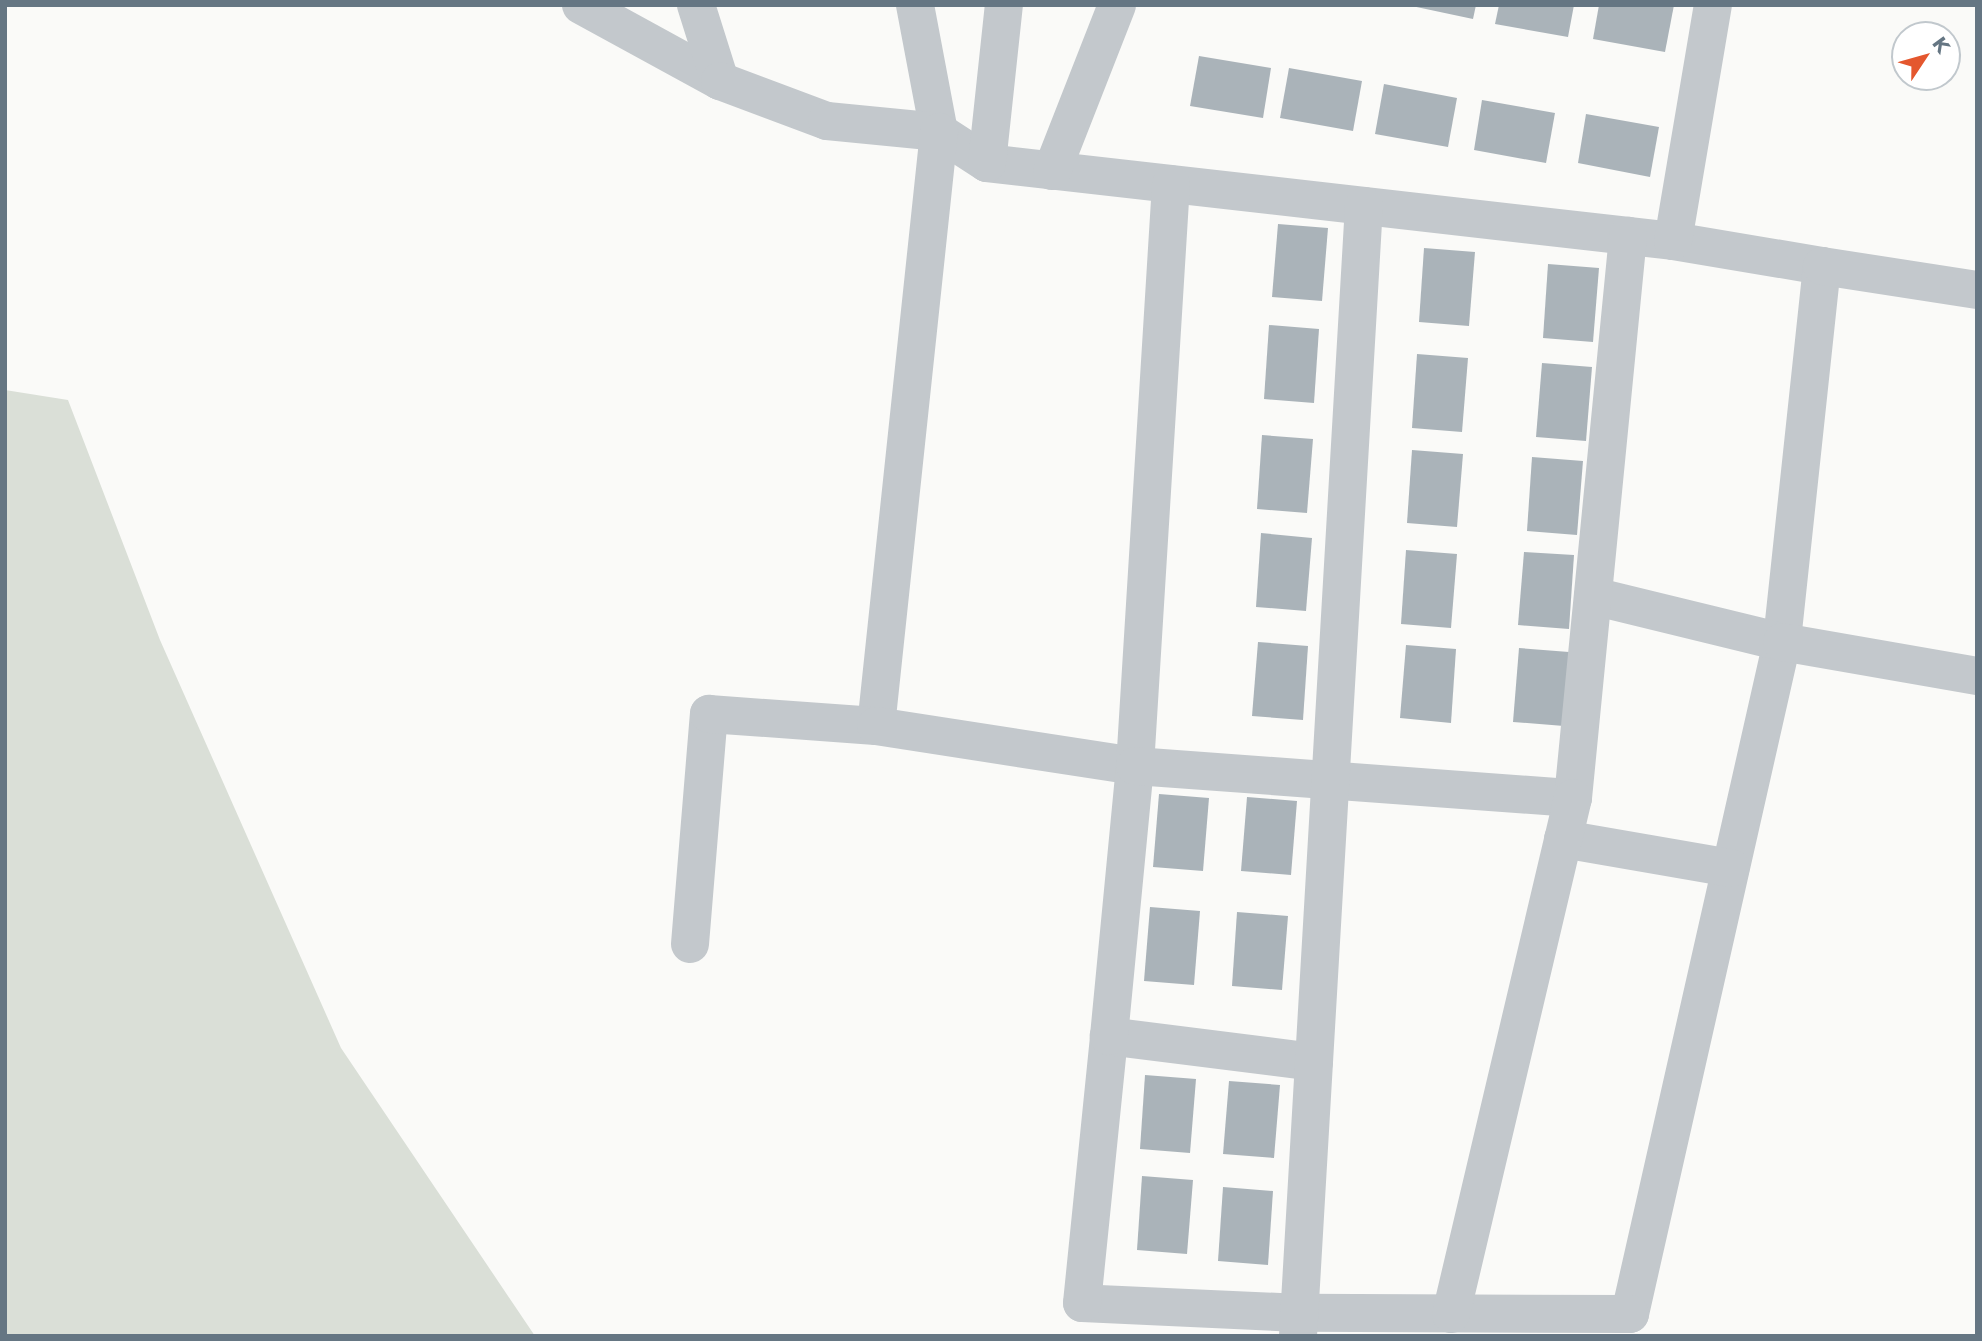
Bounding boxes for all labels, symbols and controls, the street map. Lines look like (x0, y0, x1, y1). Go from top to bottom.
north arrow (1891, 21, 1961, 91)
text: K (1928, 32, 1955, 57)

